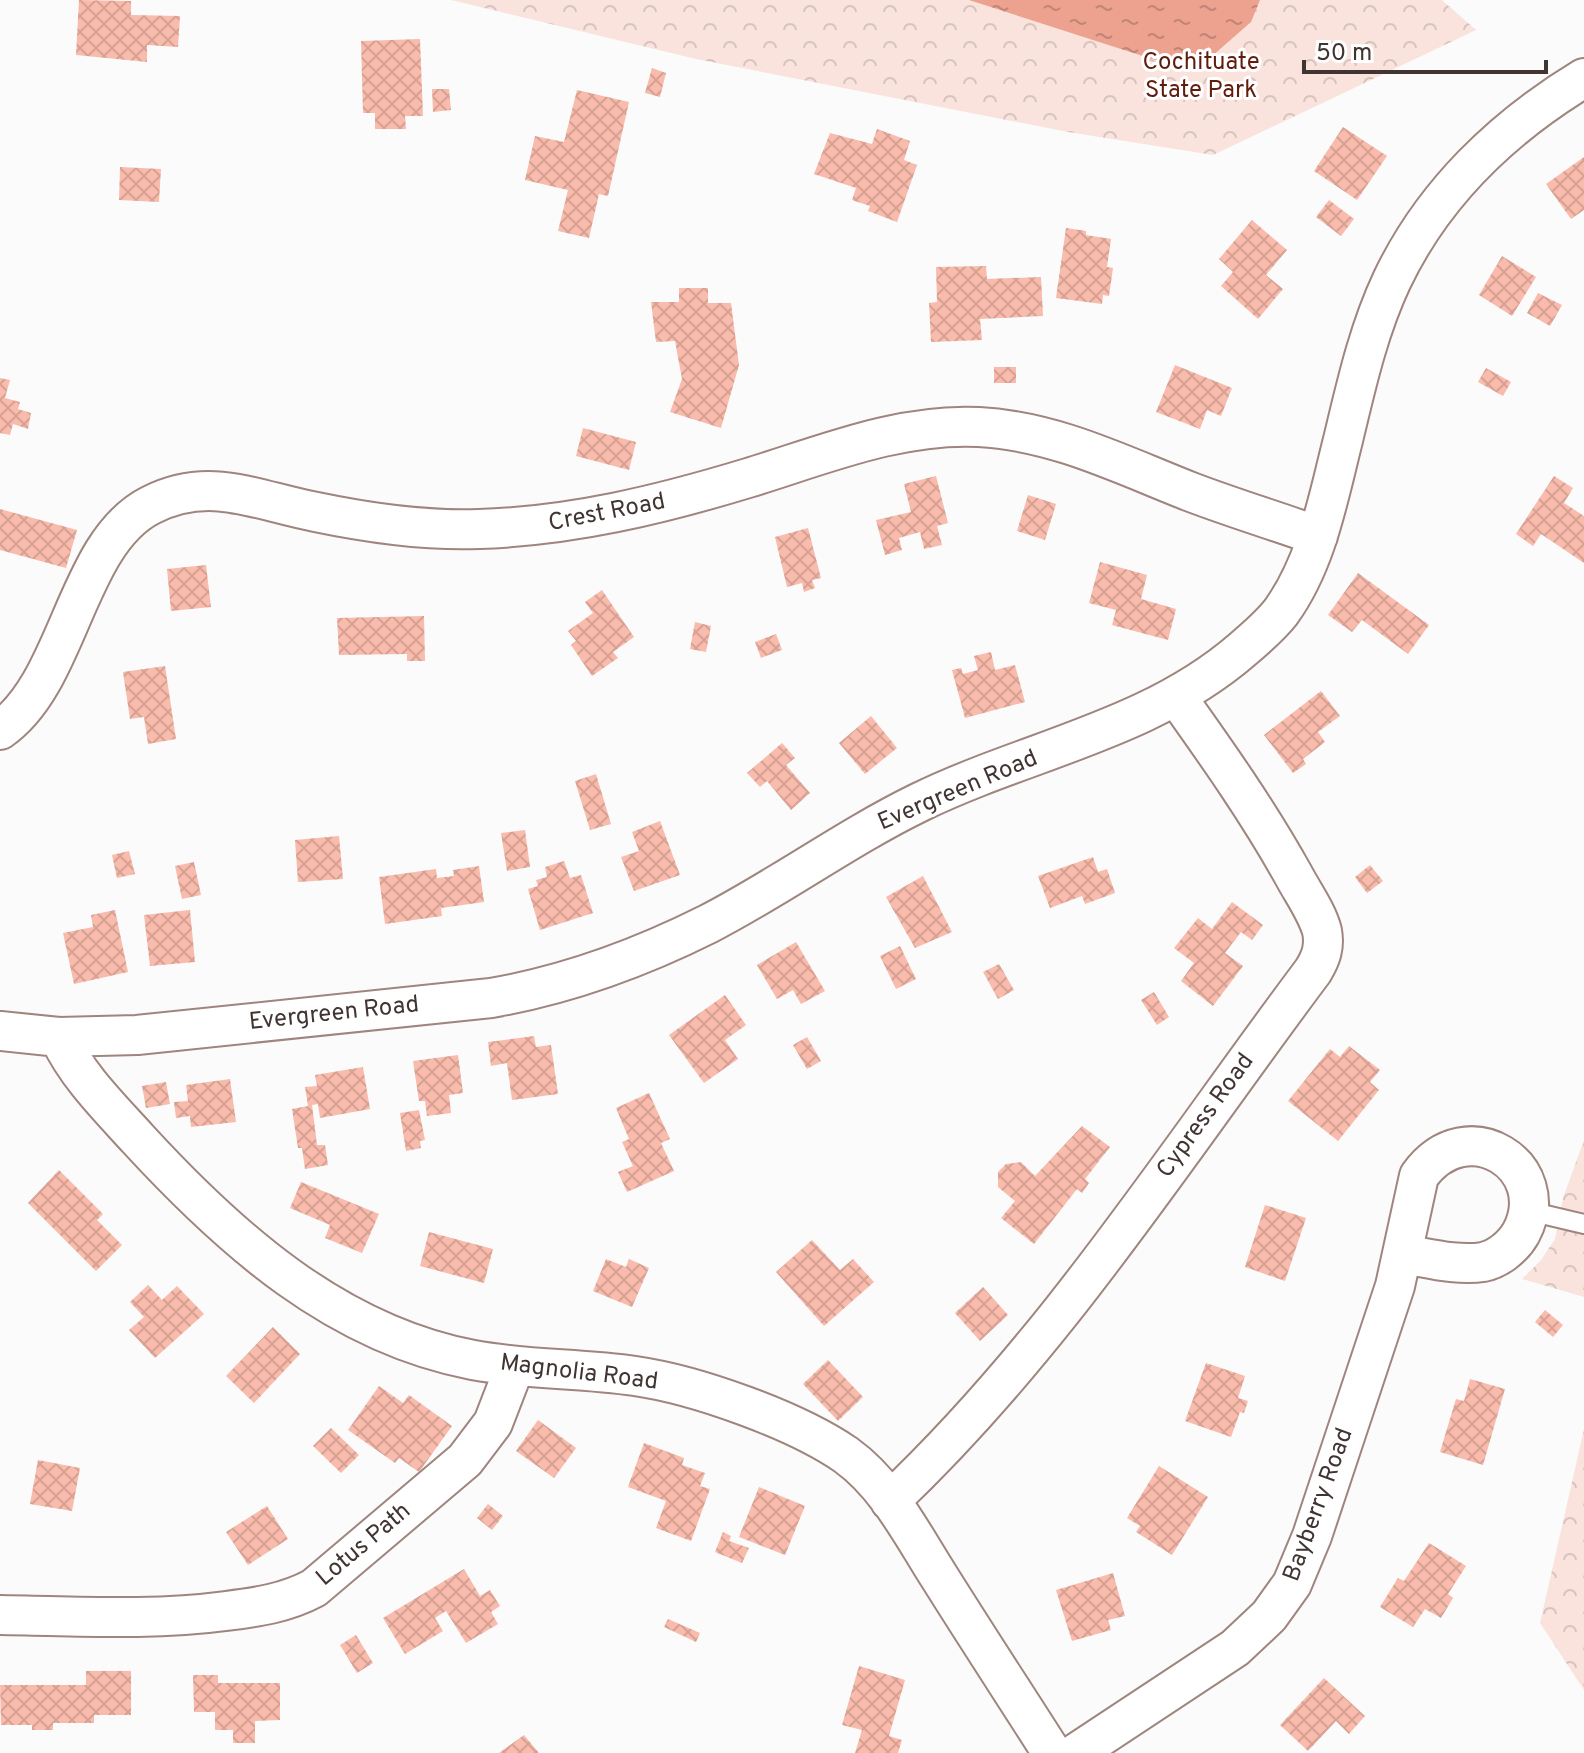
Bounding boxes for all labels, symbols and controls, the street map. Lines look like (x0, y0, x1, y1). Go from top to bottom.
scale bar (1304, 24, 1546, 74)
text: 50 m (1316, 39, 1372, 69)
park label: Cochituate State Park (1142, 48, 1260, 106)
street label: Crest Road (546, 487, 668, 539)
street label: Evergreen Road (874, 744, 1042, 838)
street label: Evergreen Road (248, 990, 420, 1038)
street label: Cypress Road (1151, 1048, 1261, 1184)
street label: Magnolia Road (498, 1348, 660, 1398)
street label: Bayberry Road (1277, 1424, 1361, 1586)
street label: Lotus Path (311, 1497, 417, 1593)

